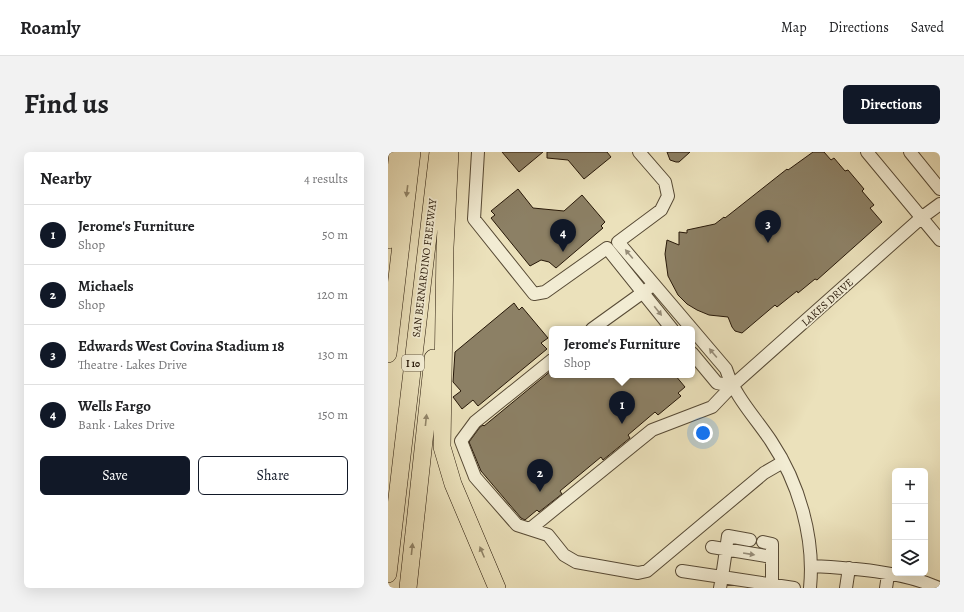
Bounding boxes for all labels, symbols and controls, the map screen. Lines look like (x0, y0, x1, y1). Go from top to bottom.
text: Roamly (20, 15, 80, 41)
text: Map (781, 18, 807, 37)
text: Directions (829, 18, 889, 37)
text: Saved (911, 18, 944, 37)
text: Find us (24, 85, 109, 123)
button: Directions (843, 85, 940, 124)
text: Nearby (40, 167, 91, 190)
text: 4 results (304, 170, 348, 187)
one-way arrow (404, 185, 410, 197)
street label: SAN BERNARDINO FREEWAY (409, 197, 441, 338)
pin: 3 (755, 210, 781, 243)
text: Jerome's Furniture (78, 216, 195, 236)
pin: 4 (550, 219, 576, 252)
text: 1 (51, 226, 55, 243)
text: 50 m (322, 226, 348, 243)
text: Shop (78, 236, 105, 253)
one-way arrow (624, 248, 633, 259)
street label: LAKES DRIVE (798, 275, 857, 330)
text: Michaels (78, 276, 134, 296)
text: 2 (50, 286, 56, 303)
text: 120 m (317, 286, 348, 303)
text: Shop (78, 296, 105, 313)
one-way arrow (653, 306, 662, 317)
popup (549, 326, 695, 378)
text: Jerome's Furniture (564, 334, 680, 354)
text: Edwards West Covina Stadium 18 (78, 336, 285, 356)
text: 3 (50, 346, 56, 363)
text: 130 m (318, 346, 348, 363)
one-way arrow (708, 348, 717, 358)
text: Shop (564, 354, 591, 371)
road number: I 10 (402, 355, 424, 371)
text: Theatre · Lakes Drive (78, 356, 187, 373)
pin: 1 (609, 391, 635, 424)
text: Wells Fargo (78, 396, 151, 416)
text: 4 (50, 406, 56, 423)
text: 150 m (318, 406, 348, 423)
one-way arrow (423, 414, 429, 426)
text: Bank · Lakes Drive (78, 416, 175, 433)
your location (693, 423, 713, 443)
button: Save (40, 456, 190, 495)
button: Share (198, 456, 348, 495)
pin: 2 (527, 459, 553, 492)
map controls (892, 468, 928, 576)
button: + (892, 468, 928, 504)
button: − (892, 504, 928, 540)
button: layers (892, 540, 928, 576)
one-way arrow (409, 543, 415, 555)
one-way arrow (478, 546, 485, 558)
one-way arrow (743, 551, 755, 557)

